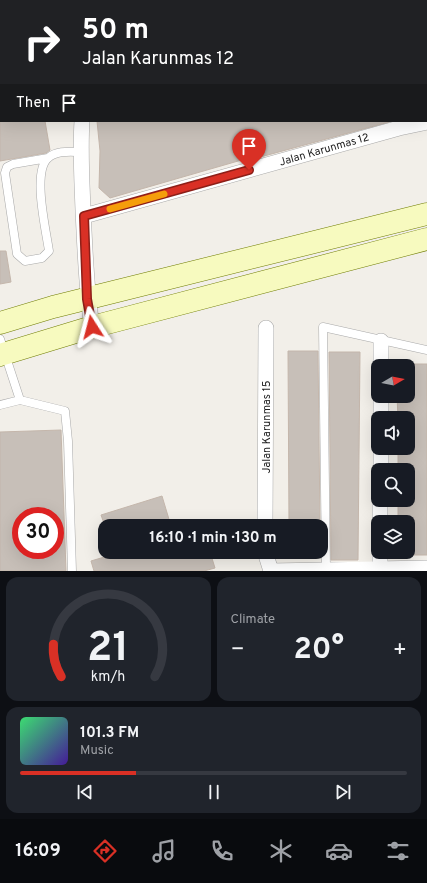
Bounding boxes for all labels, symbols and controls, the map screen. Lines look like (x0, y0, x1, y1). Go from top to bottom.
text: 50 m (82, 13, 149, 49)
icon: right (16, 16, 68, 68)
text: Jalan Karunmas 12 (82, 48, 234, 71)
icon: arrive (58, 92, 80, 114)
text: Then (16, 94, 50, 113)
pin (232, 129, 266, 170)
street label: Jalan Karunmas 12 (278, 130, 371, 169)
icon: arrive (238, 135, 260, 157)
position arrow (71, 306, 113, 348)
north arrow (371, 359, 415, 403)
map controls (371, 359, 415, 559)
street label: Jalan Karunmas 15 (260, 380, 274, 474)
button: sound (371, 411, 415, 455)
button: search (371, 463, 415, 507)
speed limit sign: 30 (12, 507, 64, 559)
button: layers (371, 515, 415, 559)
text: 16:10 · 1 min · 130 m (149, 529, 277, 548)
text: Climate (231, 612, 275, 628)
text: 21 (87, 623, 129, 676)
text: 20° (293, 632, 344, 669)
text: − (231, 637, 245, 664)
text: + (393, 637, 407, 664)
text: km/h (91, 668, 126, 686)
text: 101.3 FM (80, 724, 139, 743)
text: Music (80, 743, 114, 759)
icon: previous (74, 781, 96, 803)
icon: pause (203, 781, 225, 803)
icon: next (332, 781, 354, 803)
icon: directions (91, 837, 119, 865)
icon: music (150, 837, 178, 865)
icon: phone (208, 837, 236, 865)
icon: climate (267, 837, 295, 865)
icon: car (325, 837, 353, 865)
icon: filters (384, 837, 412, 865)
text: 16:09 (15, 840, 61, 863)

